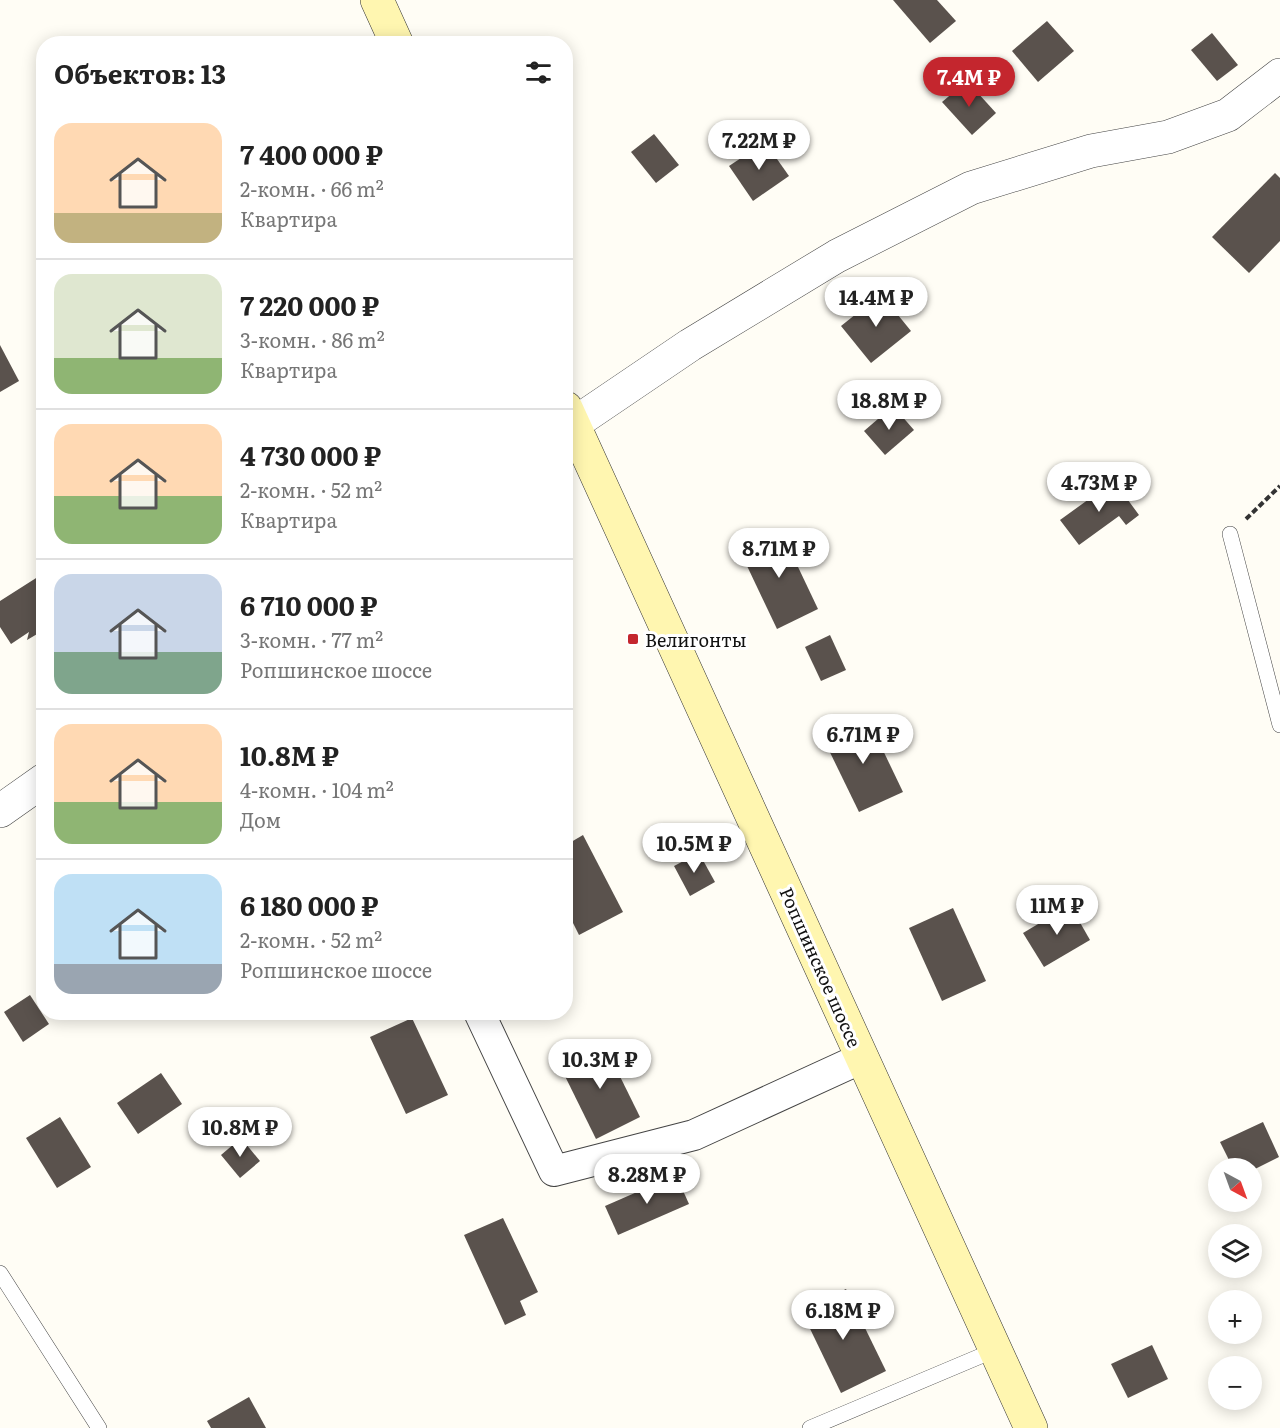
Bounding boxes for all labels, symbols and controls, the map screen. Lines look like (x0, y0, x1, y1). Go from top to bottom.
text: Объектов: 13 (54, 53, 226, 92)
icon: filters (522, 56, 555, 89)
pin: 7.4M ₽ (920, 57, 1018, 108)
text: 7.4M ₽ (937, 61, 1001, 91)
pin: 7.22M ₽ (704, 120, 814, 171)
text: 7.22M ₽ (722, 124, 796, 154)
text: 7 400 000 ₽ (240, 134, 383, 173)
icon: home (102, 147, 174, 219)
text: 2-комн. · 66 m² (240, 173, 384, 203)
text: Квартира (240, 203, 337, 233)
pin: 14.4M ₽ (821, 277, 931, 328)
text: 14.4M ₽ (839, 281, 913, 311)
text: 7 220 000 ₽ (240, 285, 379, 324)
icon: home (102, 298, 174, 370)
text: 3-комн. · 86 m² (240, 324, 385, 354)
text: Квартира (240, 354, 337, 384)
pin: 18.8M ₽ (834, 380, 944, 431)
text: 18.8M ₽ (851, 384, 927, 414)
text: 4 730 000 ₽ (240, 435, 381, 474)
icon: home (102, 448, 174, 520)
pin: 4.73M ₽ (1044, 462, 1154, 513)
text: 4.73M ₽ (1061, 466, 1137, 496)
text: 2-комн. · 52 m² (240, 474, 382, 504)
text: Квартира (240, 504, 337, 534)
pin: 8.71M ₽ (724, 528, 834, 579)
text: 8.71M ₽ (742, 532, 816, 562)
text: 6 710 000 ₽ (240, 585, 377, 624)
icon: home (102, 598, 174, 670)
text: 3-комн. · 77 m² (240, 624, 383, 654)
place label: Велигонты (645, 626, 746, 653)
marker: Велигонты (626, 632, 640, 646)
text: Ропшинское шоссе (240, 654, 432, 684)
pin: 6.71M ₽ (808, 714, 918, 765)
text: 6.71M ₽ (826, 718, 900, 748)
text: 10.8M ₽ (240, 735, 339, 774)
icon: home (102, 748, 174, 820)
text: 4-комн. · 104 m² (240, 774, 394, 804)
text: Дом (240, 804, 281, 834)
pin: 10.5M ₽ (639, 823, 749, 874)
text: 10.5M ₽ (656, 827, 732, 857)
street label: Ропшинское шоссе (773, 882, 869, 1052)
text: 6 180 000 ₽ (240, 885, 378, 924)
pin: 11M ₽ (1015, 885, 1099, 936)
text: 11M ₽ (1030, 889, 1084, 919)
icon: home (102, 898, 174, 970)
text: 2-комн. · 52 m² (240, 924, 382, 954)
text: Ропшинское шоссе (240, 954, 432, 984)
pin: 10.3M ₽ (545, 1039, 655, 1090)
text: 10.3M ₽ (562, 1043, 638, 1073)
pin: 10.8M ₽ (185, 1107, 295, 1158)
text: 10.8M ₽ (202, 1111, 278, 1141)
pin: 8.28M ₽ (592, 1154, 702, 1205)
text: 8.28M ₽ (608, 1158, 686, 1188)
north arrow (1208, 1158, 1262, 1212)
map controls (1208, 1158, 1262, 1410)
button: layers (1208, 1224, 1262, 1278)
pin: 6.18M ₽ (788, 1290, 898, 1341)
button: + (1208, 1290, 1262, 1344)
text: 6.18M ₽ (805, 1294, 881, 1324)
button: − (1208, 1356, 1262, 1410)

